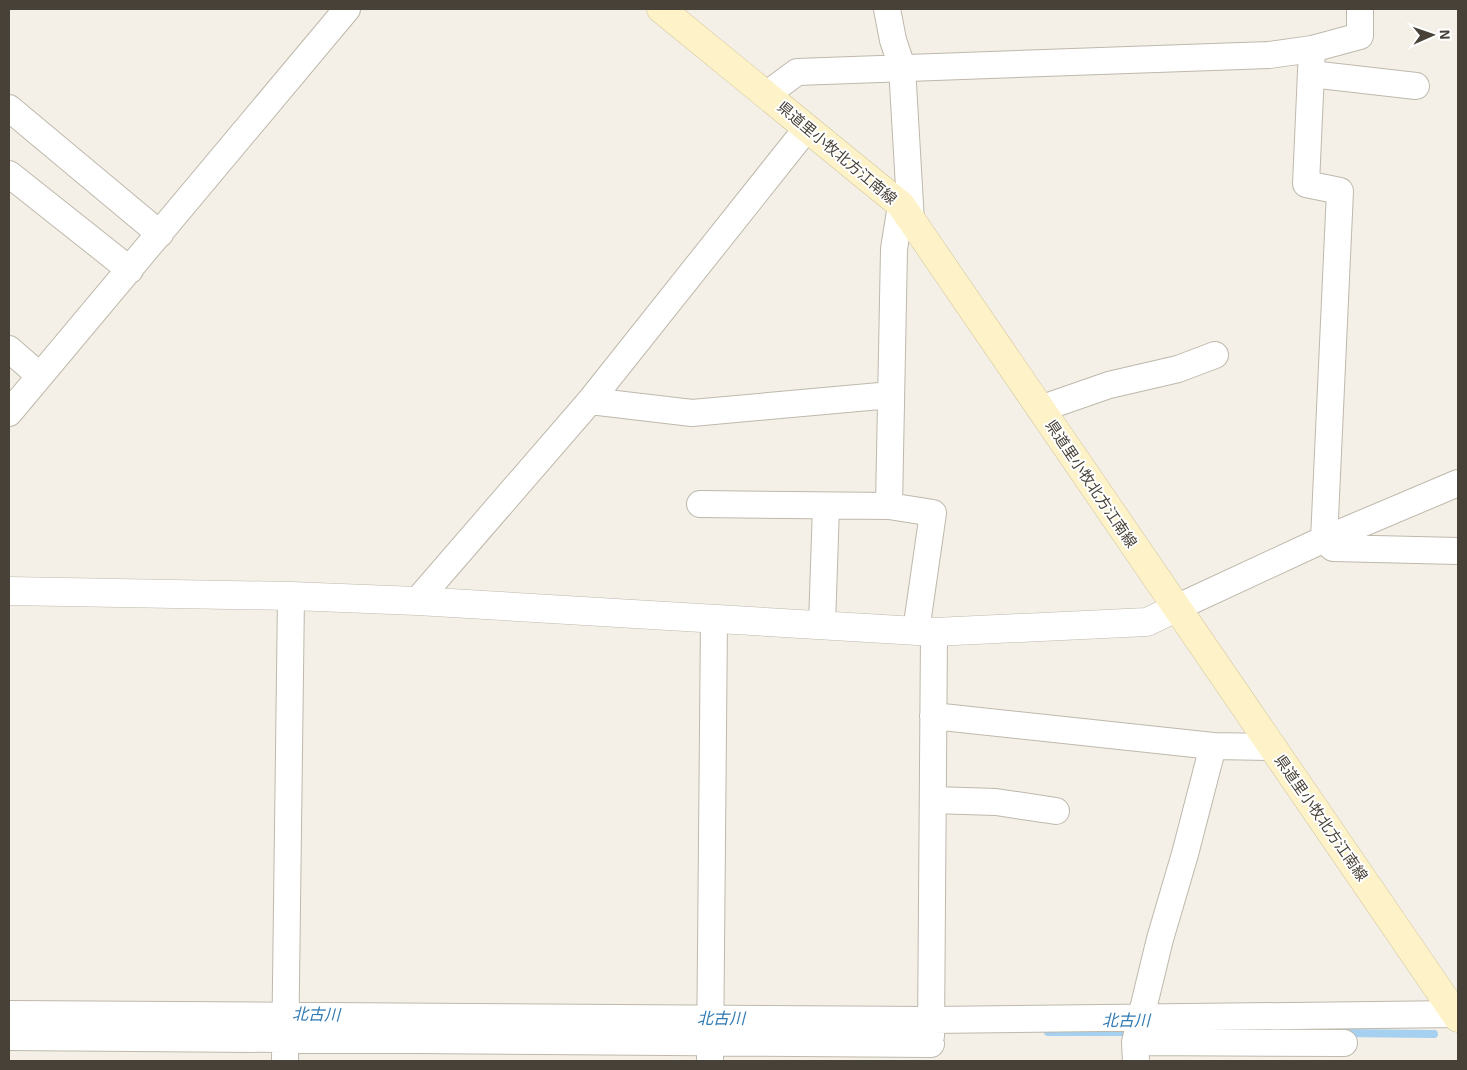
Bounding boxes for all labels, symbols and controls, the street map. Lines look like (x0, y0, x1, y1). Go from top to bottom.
north arrow (1407, 10, 1457, 60)
text: N (1437, 29, 1454, 40)
street label: 県道里小牧北方江南線 (774, 97, 901, 207)
street label: 県道里小牧北方江南線 (1042, 416, 1141, 551)
street label: 県道里小牧北方江南線 (1271, 751, 1372, 884)
water label: 北古川 (292, 1004, 342, 1023)
water label: 北古川 (697, 1008, 747, 1027)
water label: 北古川 (1102, 1010, 1152, 1029)

